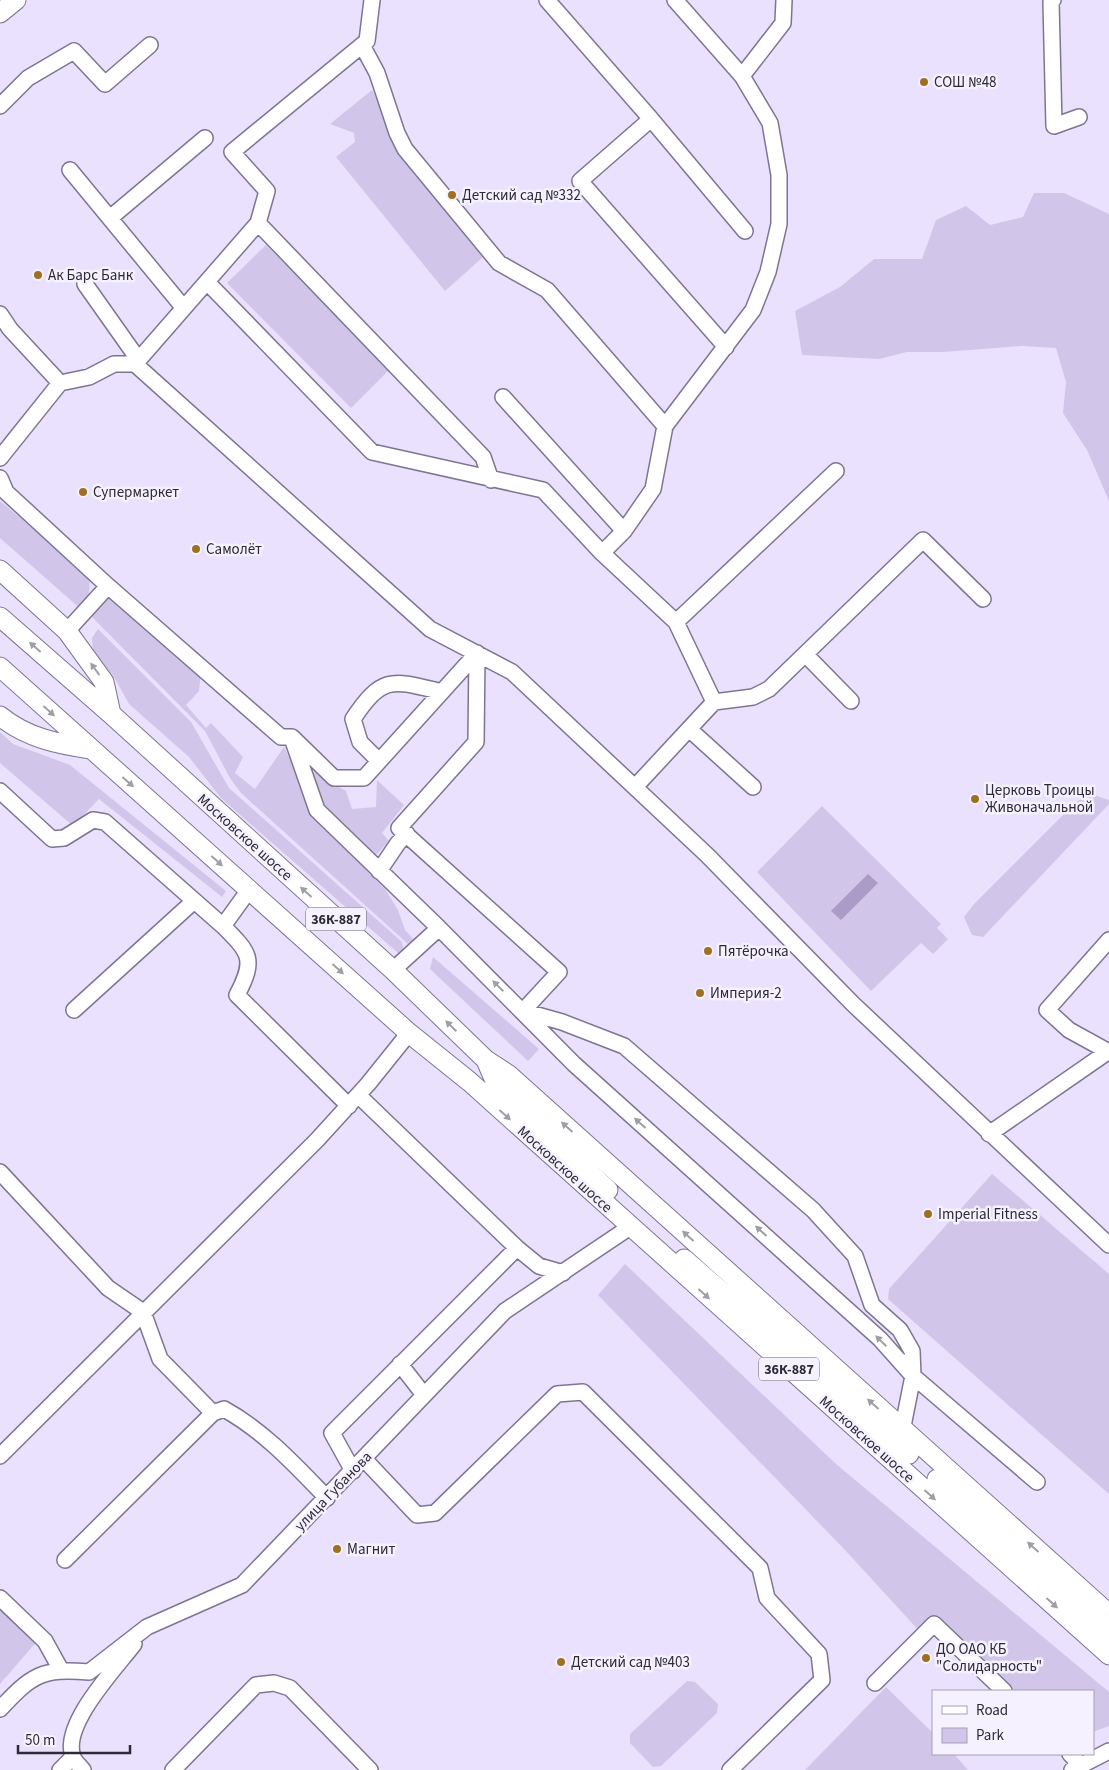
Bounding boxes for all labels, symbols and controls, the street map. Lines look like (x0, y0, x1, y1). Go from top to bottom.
place label: СОШ №48 (934, 72, 997, 93)
marker: СОШ №48 (918, 76, 930, 88)
place label: Детский сад №332 (462, 185, 581, 206)
marker: Детский сад №332 (446, 189, 458, 201)
place label: Ак Барс Банк (48, 265, 134, 286)
marker: Ак Барс Банк (32, 269, 44, 281)
place label: Супермаркет (93, 482, 179, 503)
marker: Супермаркет (77, 486, 89, 498)
place label: Самолёт (206, 539, 262, 560)
marker: Самолёт (190, 543, 202, 555)
one-way arrow (28, 642, 41, 653)
one-way arrow (90, 662, 100, 676)
one-way arrow (43, 705, 55, 717)
one-way arrow (121, 776, 134, 787)
place label: Церковь Троицы Живоначальной (985, 780, 1095, 818)
street label: Московское шоссе (193, 789, 297, 886)
marker: Церковь Троицы Живоначальной (969, 793, 981, 805)
one-way arrow (211, 855, 223, 867)
one-way arrow (301, 886, 313, 898)
road number: 36К-887 (306, 908, 366, 931)
place label: Пятёрочка (718, 941, 789, 962)
marker: Пятёрочка (702, 945, 714, 957)
one-way arrow (332, 963, 344, 975)
one-way arrow (492, 980, 504, 992)
place label: Империя-2 (710, 983, 782, 1004)
marker: Империя-2 (694, 987, 706, 999)
one-way arrow (445, 1020, 457, 1032)
one-way arrow (499, 1109, 511, 1121)
one-way arrow (634, 1117, 646, 1129)
street label: Московское шоссе (513, 1121, 617, 1218)
one-way arrow (560, 1122, 573, 1133)
place label: Imperial Fitness (938, 1204, 1038, 1225)
marker: Imperial Fitness (922, 1208, 934, 1220)
one-way arrow (755, 1225, 767, 1237)
one-way arrow (682, 1230, 694, 1242)
one-way arrow (698, 1288, 710, 1300)
one-way arrow (875, 1335, 887, 1347)
road number: 36К-887 (759, 1358, 819, 1380)
street label: Московское шоссе (815, 1391, 919, 1488)
one-way arrow (867, 1398, 879, 1410)
street label: улица Губанова (290, 1447, 377, 1536)
one-way arrow (924, 1489, 936, 1501)
place label: Магнит (347, 1539, 396, 1560)
one-way arrow (1028, 1541, 1040, 1553)
marker: Магнит (331, 1543, 343, 1555)
one-way arrow (1045, 1597, 1057, 1609)
place label: ДО ОАО КБ "Солидарность" (936, 1639, 1042, 1677)
place label: Детский сад №403 (571, 1652, 690, 1673)
marker: ДО ОАО КБ "Солидарность" (920, 1652, 932, 1664)
marker: Детский сад №403 (555, 1656, 567, 1668)
legend (932, 1690, 1094, 1755)
text: Road (976, 1700, 1008, 1721)
scale bar (18, 1722, 130, 1754)
text: Park (976, 1725, 1005, 1746)
text: 50 m (25, 1730, 55, 1751)

